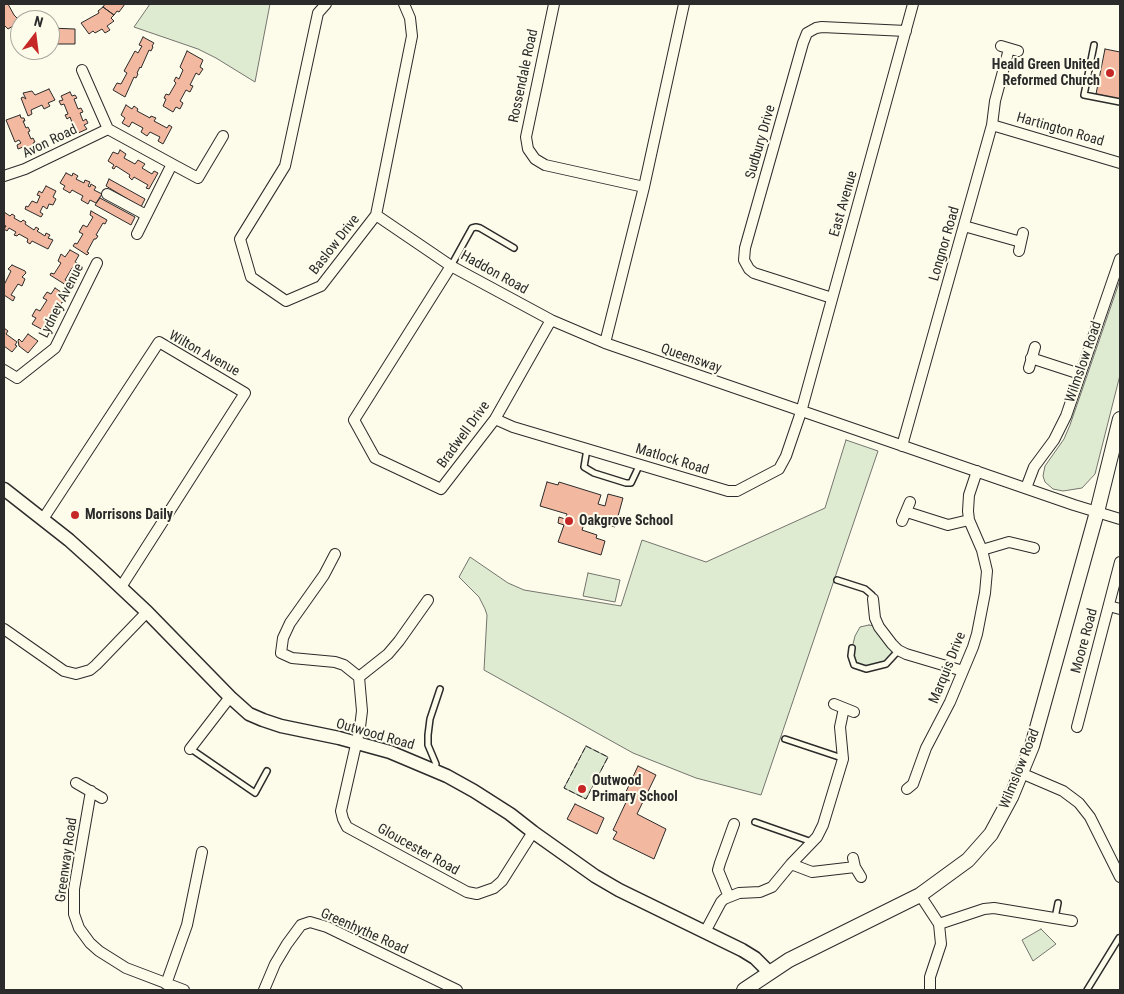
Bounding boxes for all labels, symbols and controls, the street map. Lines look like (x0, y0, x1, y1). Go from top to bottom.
north arrow (10, 10, 60, 60)
text: N (32, 13, 45, 30)
street label: Rossendale Road (506, 28, 542, 124)
place label: Heald Green United Reformed Church (992, 57, 1100, 90)
marker: Heald Green United Reformed Church (1104, 67, 1116, 79)
street label: Sudbury Drive (742, 103, 780, 181)
street label: Hartington Road (1014, 109, 1106, 151)
street label: Avon Road (20, 122, 80, 162)
street label: East Avenue (827, 169, 861, 239)
street label: Longnor Road (926, 205, 964, 283)
street label: Baslow Drive (306, 212, 364, 278)
street label: Haddon Road (457, 248, 531, 298)
street label: Lydney Avenue (36, 261, 88, 341)
street label: Wilmslow Road (1062, 319, 1106, 405)
street label: Wilton Avenue (166, 328, 242, 380)
street label: Queensway (658, 341, 724, 377)
street label: Bradwell Drive (434, 398, 494, 472)
street label: Matlock Road (633, 441, 711, 479)
place label: Morrisons Daily (85, 507, 173, 523)
marker: Morrisons Daily (69, 509, 81, 521)
place label: Oakgrove School (579, 513, 673, 529)
marker: Oakgrove School (563, 515, 575, 527)
street label: Moore Road (1068, 607, 1102, 675)
street label: Marquis Drive (926, 630, 970, 706)
street label: Outwood Road (334, 716, 416, 754)
street label: Wilmslow Road (996, 727, 1044, 811)
place label: Outwood Primary School (592, 773, 678, 806)
marker: Outwood Primary School (576, 783, 588, 795)
street label: Greenway Road (53, 817, 81, 903)
street label: Gloucester Road (374, 821, 462, 879)
street label: Greenhythe Road (318, 905, 410, 959)

